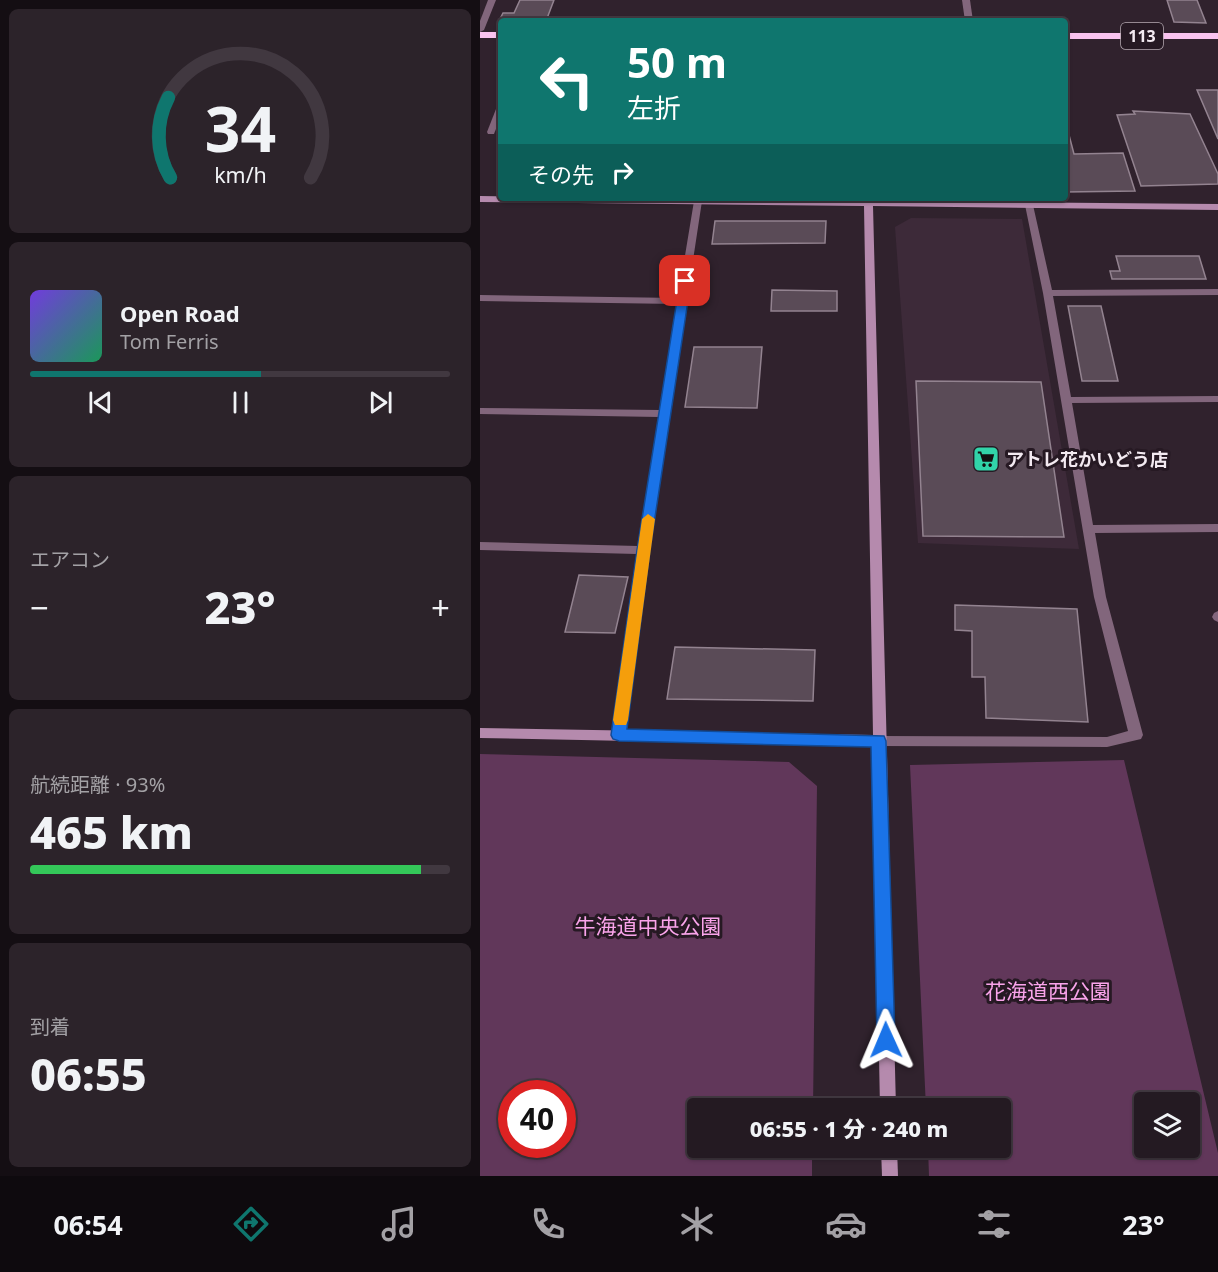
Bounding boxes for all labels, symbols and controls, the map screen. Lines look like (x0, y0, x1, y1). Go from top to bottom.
road number: 113 (1121, 23, 1163, 49)
text: 50 m (627, 33, 727, 90)
icon: left (528, 42, 606, 120)
text: 34 (204, 85, 276, 170)
text: 左折 (627, 89, 681, 126)
icon: right (606, 156, 639, 189)
text: その先 (528, 159, 594, 189)
text: km/h (214, 161, 266, 190)
pin (659, 255, 710, 306)
icon: arrive (668, 264, 701, 297)
text: Open Road (120, 298, 240, 328)
text: Tom Ferris (120, 328, 219, 355)
icon: previous (84, 386, 117, 419)
icon: pause (224, 386, 257, 419)
icon: next (364, 386, 397, 419)
supermarket icon: アトレ花かいどう店 (971, 444, 1001, 474)
place label: アトレ花かいどう店 (1006, 447, 1168, 471)
text: エアコン (30, 546, 110, 573)
text: 23° (204, 576, 276, 637)
text: − (30, 585, 49, 630)
text: + (431, 585, 450, 630)
text: 航続距離 · 93% (30, 771, 165, 798)
text: 465 km (30, 801, 193, 862)
park label: 牛海道中央公園 (575, 912, 722, 940)
park label: 花海道西公園 (985, 977, 1111, 1005)
position arrow (854, 1008, 918, 1072)
text: 到着 (30, 1013, 70, 1040)
text: 06:55 (30, 1043, 147, 1104)
speed limit sign: 40 (498, 1080, 576, 1158)
map controls (1134, 1092, 1200, 1158)
button: layers (1134, 1092, 1200, 1158)
text: 06:55 · 1 分 · 240 m (750, 1113, 948, 1143)
icon: directions (230, 1203, 272, 1245)
icon: music (378, 1203, 420, 1245)
icon: phone (527, 1203, 569, 1245)
icon: climate (676, 1203, 718, 1245)
icon: car (825, 1203, 867, 1245)
icon: filters (973, 1203, 1015, 1245)
text: 06:54 (53, 1206, 123, 1243)
text: 23° (1122, 1206, 1165, 1243)

